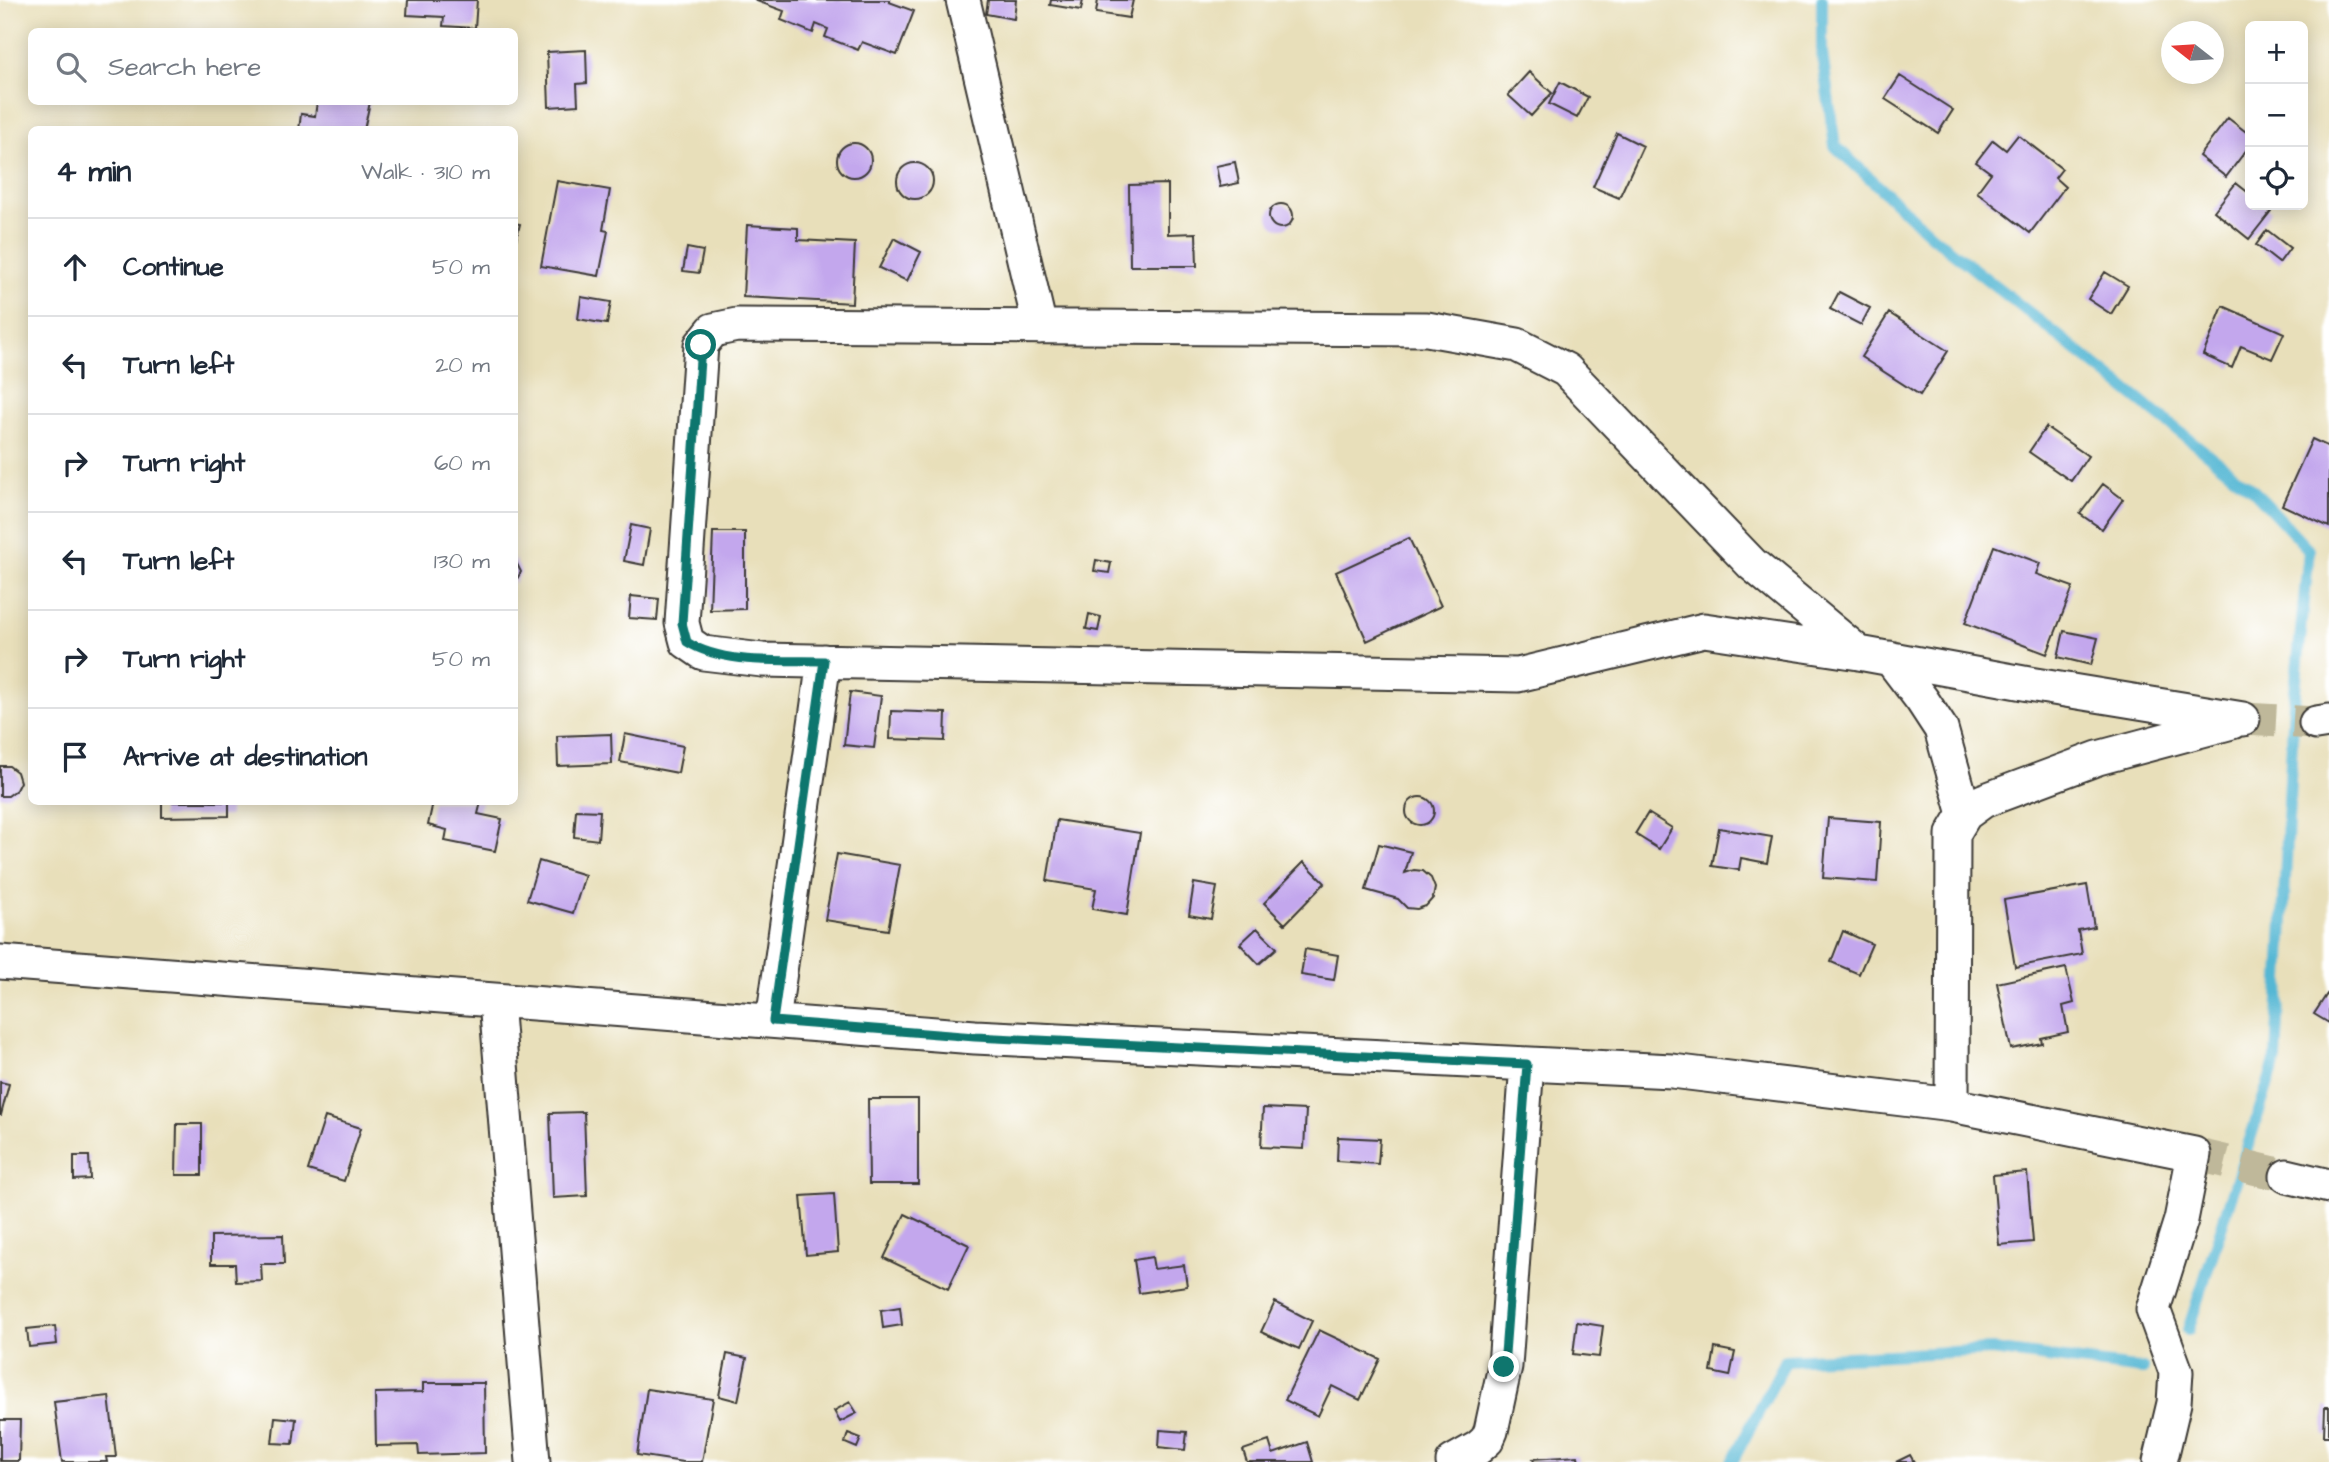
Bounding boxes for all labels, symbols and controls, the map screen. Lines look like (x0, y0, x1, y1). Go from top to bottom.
north arrow (2161, 21, 2224, 84)
map controls (2245, 21, 2308, 210)
button: + (2245, 21, 2308, 84)
search box (28, 28, 518, 105)
icon: search (52, 48, 90, 86)
text: Search here (108, 49, 261, 85)
button: − (2245, 84, 2308, 147)
button: locate (2245, 147, 2308, 210)
text: 4 min (56, 151, 131, 193)
text: Walk · 310 m (361, 156, 490, 188)
icon: ahead (56, 248, 94, 286)
text: Continue (123, 249, 224, 285)
text: 50 m (432, 251, 490, 283)
route start (685, 329, 716, 360)
icon: left (56, 346, 94, 384)
text: Turn left (123, 347, 234, 383)
text: 20 m (435, 349, 490, 381)
icon: right (56, 444, 94, 482)
text: Turn right (123, 445, 245, 481)
text: 60 m (434, 447, 490, 479)
icon: left (56, 542, 94, 580)
text: Turn left (123, 543, 234, 579)
text: 130 m (434, 545, 490, 577)
icon: right (56, 640, 94, 678)
text: Turn right (123, 641, 245, 677)
text: 50 m (432, 643, 490, 675)
icon: arrive (56, 738, 94, 776)
text: Arrive at destination (123, 739, 368, 775)
route end (1488, 1351, 1519, 1382)

